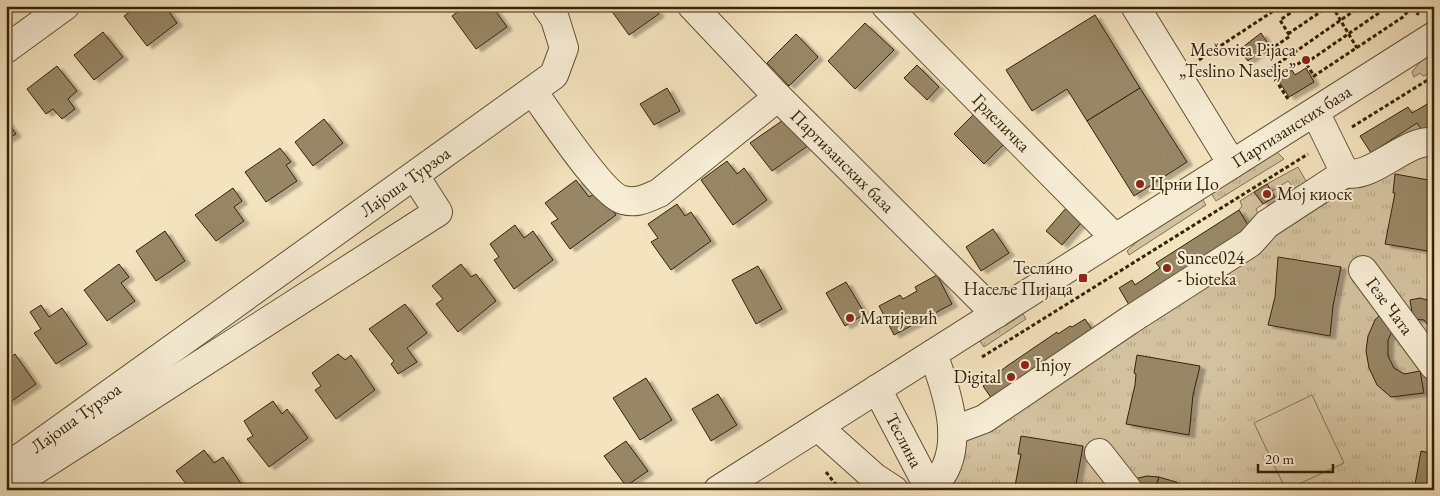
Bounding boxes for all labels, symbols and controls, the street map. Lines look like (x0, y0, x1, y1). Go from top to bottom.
place label: Mešovita Pijaca „Teslino Naselje” (1179, 38, 1297, 82)
marker: Mešovita Pijaca „Teslino Naselje” (1300, 54, 1312, 66)
street label: Партизанских база (1227, 79, 1356, 173)
street label: Грделичка (968, 88, 1036, 157)
street label: Партизанских база (786, 104, 900, 218)
street label: Лајоша Турзоа (355, 141, 455, 222)
place label: Црни Џо (1150, 172, 1219, 195)
marker: Црни Џо (1134, 178, 1146, 190)
place label: Мој киоск (1277, 182, 1353, 205)
marker: Мој киоск (1261, 188, 1273, 200)
place label: Sunce024 - bioteka (1177, 246, 1245, 290)
place label: Теслино Насеље Пијаца (963, 256, 1074, 300)
marker: Sunce024 - bioteka (1161, 262, 1173, 274)
marker: Теслино Насеље Пијаца (1077, 272, 1089, 284)
street label: Гезе Чата (1361, 272, 1420, 340)
place label: Матијевић (860, 306, 938, 329)
marker: Матијевић (844, 312, 856, 324)
place label: Injoy (1035, 353, 1071, 376)
marker: Injoy (1019, 359, 1031, 371)
place label: Digital (954, 365, 1001, 388)
marker: Digital (1005, 371, 1017, 383)
street label: Лајоша Турзоа (26, 377, 126, 458)
street label: Теслина (881, 409, 929, 472)
scale bar (1258, 441, 1332, 473)
text: 20 m (1265, 449, 1294, 468)

